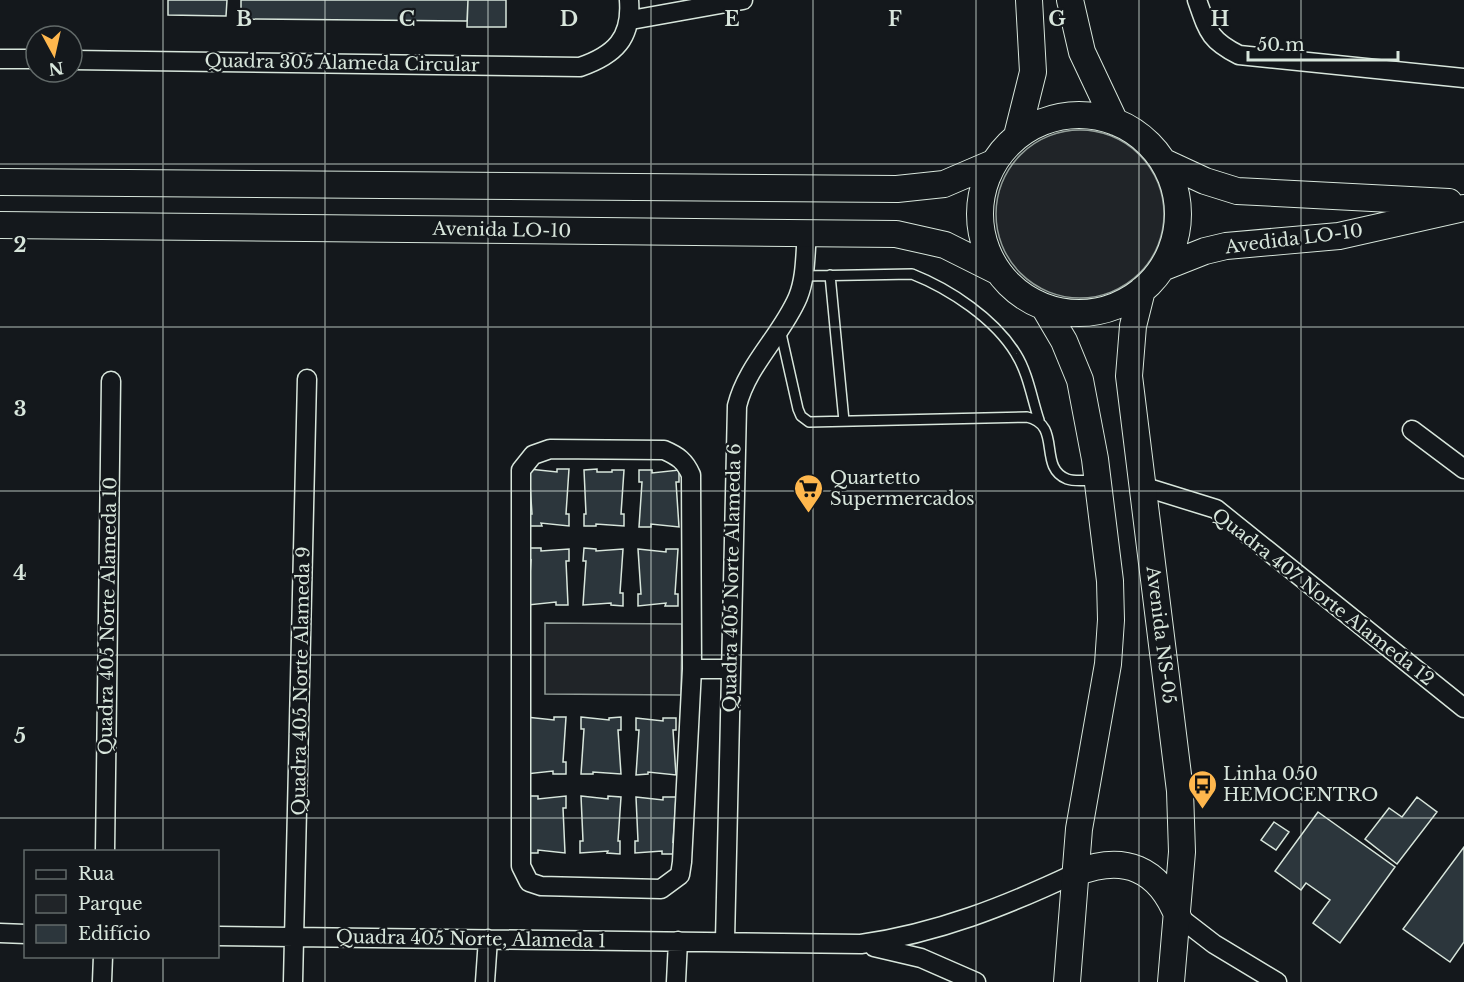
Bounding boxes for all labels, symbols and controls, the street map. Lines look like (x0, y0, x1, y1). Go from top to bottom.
text: B (236, 7, 252, 31)
text: C (399, 7, 415, 31)
text: D (560, 7, 578, 31)
text: E (724, 7, 740, 31)
text: F (888, 7, 902, 31)
text: G (1048, 7, 1066, 31)
text: H (1211, 7, 1230, 31)
north arrow (24, 24, 84, 84)
scale bar (1248, 24, 1398, 62)
text: 50 m (1257, 34, 1305, 56)
street label: Quadra 305 Alameda Circular (204, 50, 480, 76)
text: N (47, 58, 65, 80)
street label: Avenida LO-10 (432, 218, 571, 242)
street label: Avedida LO-10 (1223, 220, 1364, 258)
text: 2 (13, 233, 27, 257)
text: 3 (14, 397, 26, 421)
street label: Quadra 405 Norte Alameda 6 (719, 443, 745, 713)
place label: Quartetto Supermercados (830, 467, 975, 510)
supermarket icon: Quartetto Supermercados (793, 472, 825, 514)
street label: Quadra 405 Norte Alameda 10 (95, 477, 121, 755)
street label: Quadra 407 Norte Alameda 12 (1208, 504, 1438, 690)
street label: Quadra 405 Norte Alameda 9 (288, 546, 314, 816)
text: 4 (13, 561, 27, 585)
street label: Avenida NS-05 (1142, 564, 1180, 705)
text: 5 (14, 724, 26, 748)
place label: Linha 050 HEMOCENTRO (1223, 763, 1378, 806)
bus stop icon: Linha 050 HEMOCENTRO (1186, 768, 1218, 810)
legend (24, 850, 219, 958)
text: Rua (78, 863, 114, 885)
text: Parque (78, 893, 143, 915)
text: Edifício (78, 923, 151, 945)
street label: Quadra 405 Norte, Alameda 1 (336, 926, 606, 952)

